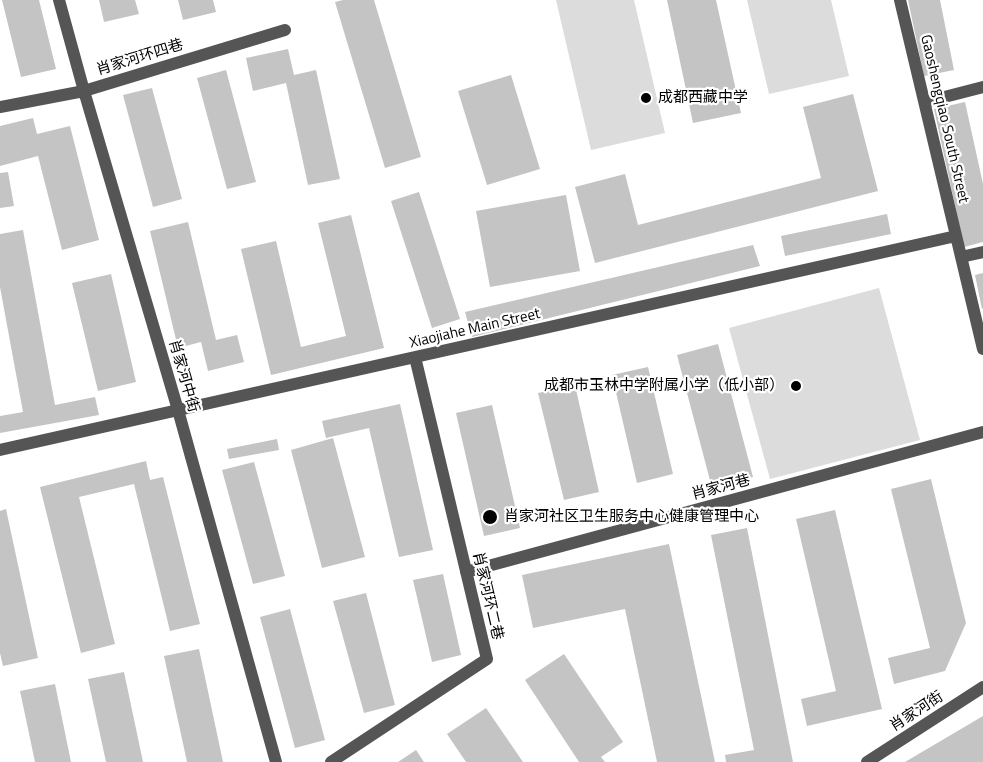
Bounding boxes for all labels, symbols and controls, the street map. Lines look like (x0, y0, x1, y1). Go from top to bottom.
street label: Gaoshengqiao South Street (916, 33, 972, 205)
street label: 肖家河环四巷 (94, 36, 186, 80)
place label: 成都西藏中学 (658, 89, 748, 107)
marker: 成都西藏中学 (639, 91, 653, 105)
street label: Xiaojiahe Main Street (408, 305, 542, 353)
street label: 肖家河中街 (164, 337, 202, 415)
place label: 成都市玉林中学附属小学（低小部） (544, 377, 784, 395)
marker: 成都市玉林中学附属小学（低小部） (789, 379, 803, 393)
street label: 肖家河巷 (690, 472, 752, 504)
marker: 肖家河社区卫生服务中心健康管理中心 (481, 508, 499, 526)
place label: 肖家河社区卫生服务中心健康管理中心 (504, 508, 759, 526)
street label: 肖家河环二巷 (468, 550, 506, 642)
street label: 肖家河街 (887, 688, 947, 736)

